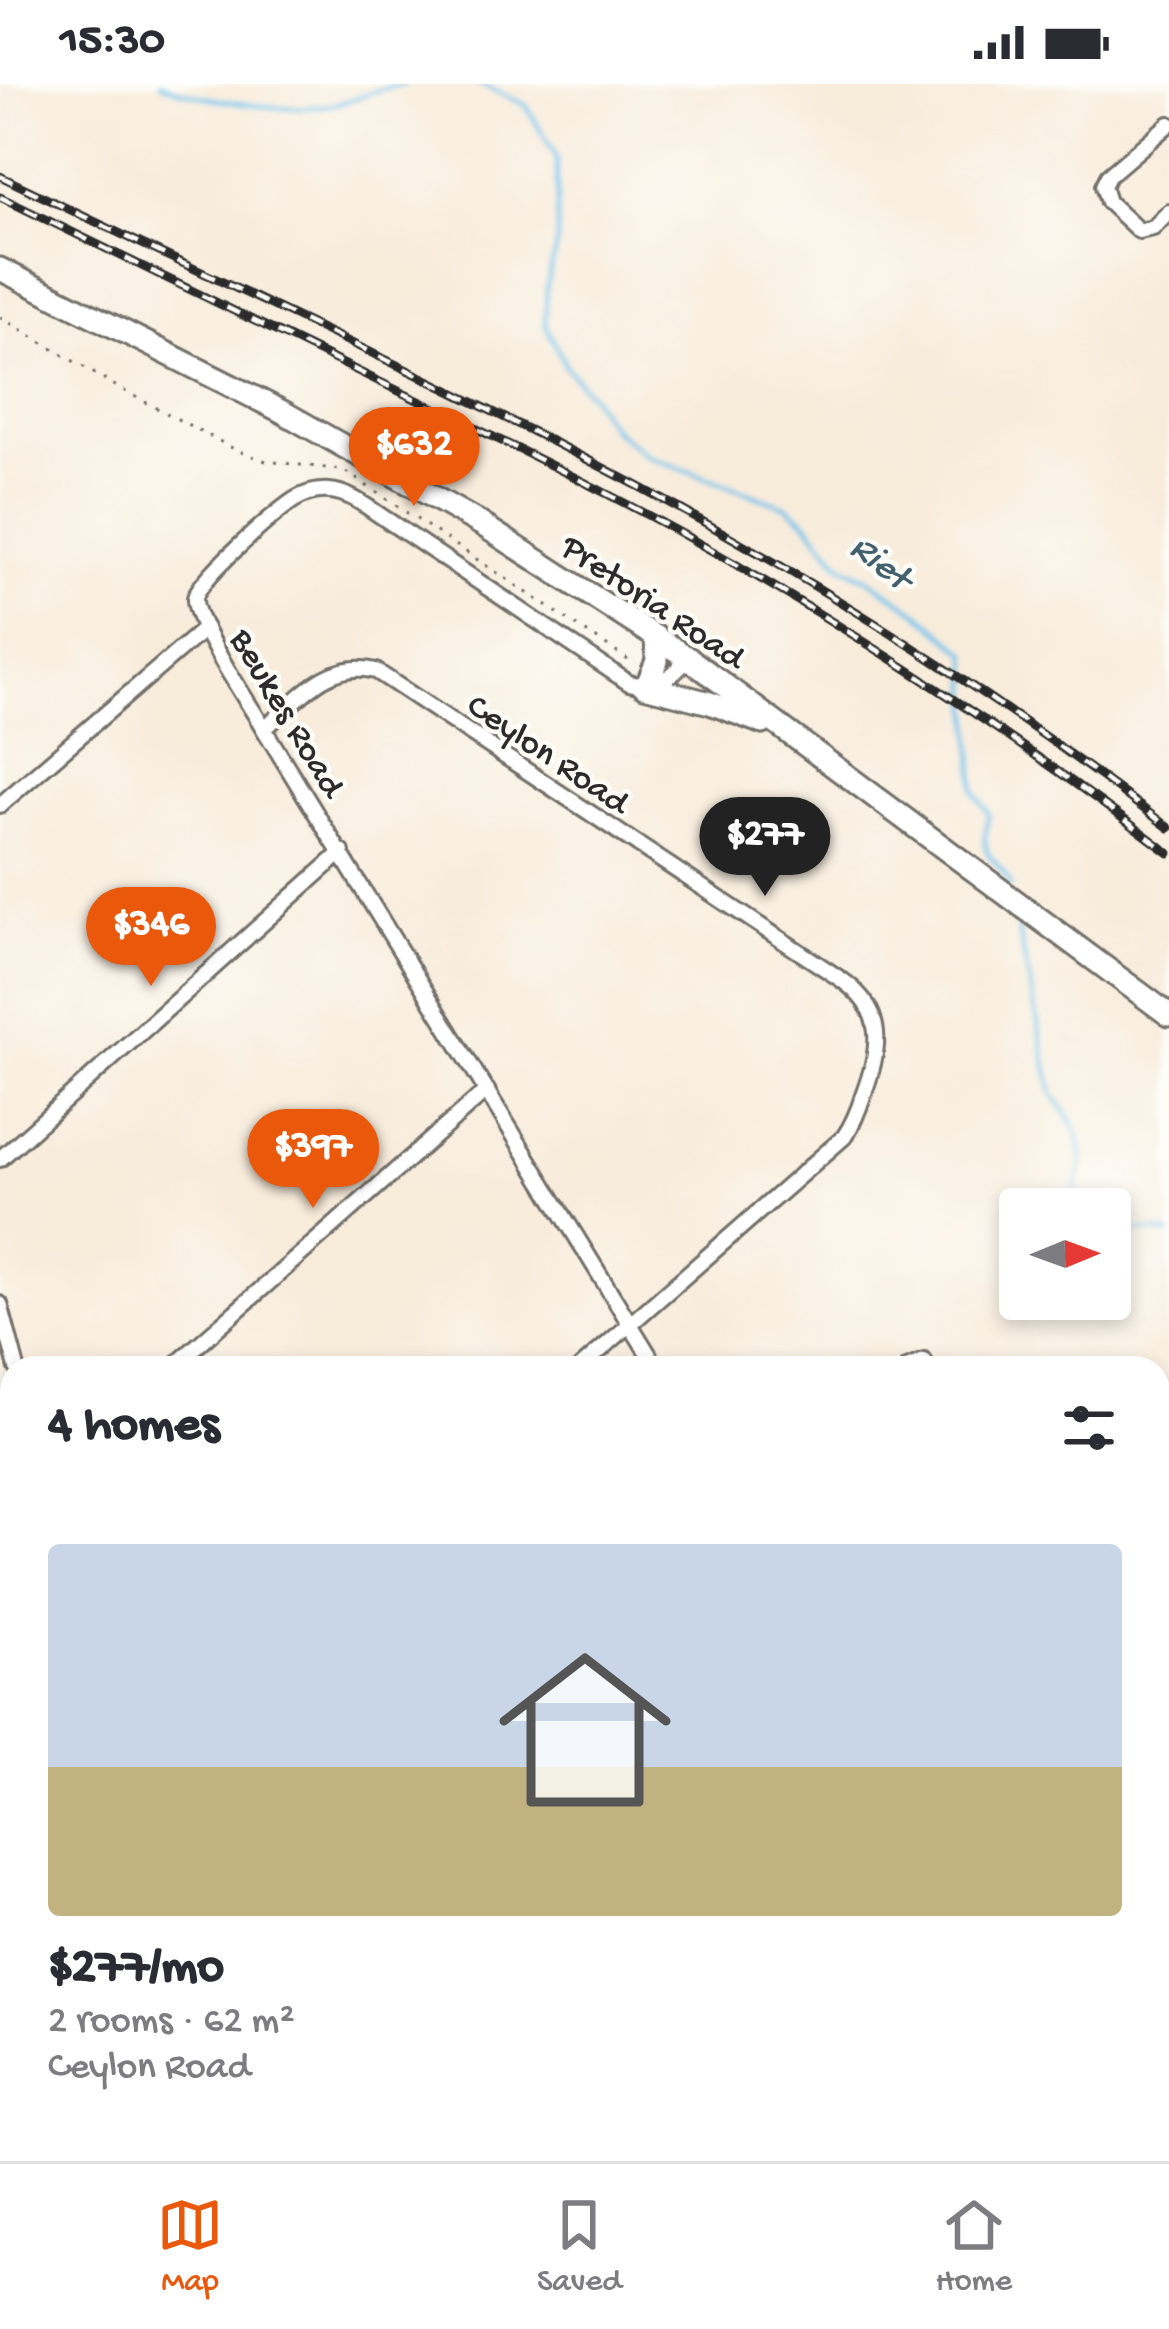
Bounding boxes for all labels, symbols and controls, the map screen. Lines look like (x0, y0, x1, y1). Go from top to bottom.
text: 15:30 (60, 16, 165, 69)
pin: $632 (343, 407, 485, 509)
text: $632 (376, 423, 452, 469)
water label: Riet (839, 526, 923, 606)
street label: Pretoria Road (551, 527, 754, 683)
street label: Beukes Road (217, 621, 353, 809)
street label: Ceylon Road (457, 686, 638, 828)
pin: $277 (694, 797, 836, 899)
text: $277 (726, 813, 804, 859)
pin: $346 (80, 887, 222, 989)
text: $346 (113, 903, 189, 949)
pin: $397 (242, 1109, 384, 1211)
text: $397 (274, 1125, 352, 1171)
north arrow (999, 1188, 1131, 1320)
map controls (999, 1188, 1131, 1320)
icon: filters (1056, 1395, 1122, 1461)
text: 4 homes (48, 1398, 219, 1458)
icon: home (477, 1622, 693, 1838)
text: $277/mo (48, 1940, 224, 2000)
text: 2 rooms · 62 m² (48, 2000, 295, 2046)
text: Ceylon Road (48, 2046, 250, 2092)
tab: Map (157, 2192, 223, 2302)
tab: Saved (537, 2192, 622, 2302)
tab: Home (936, 2192, 1012, 2302)

